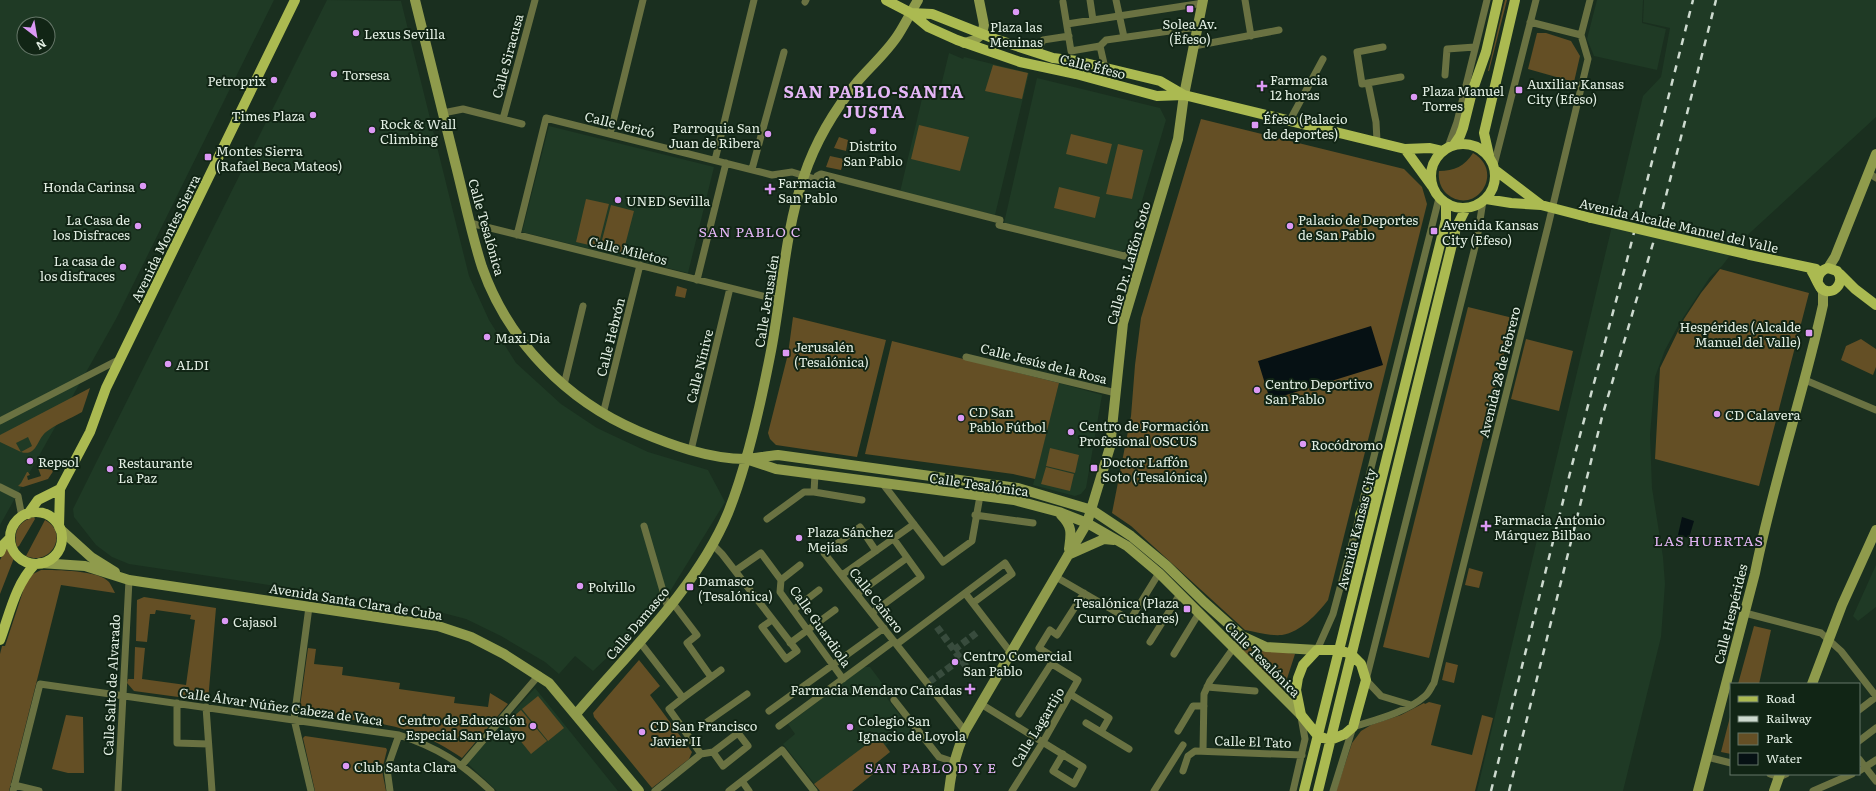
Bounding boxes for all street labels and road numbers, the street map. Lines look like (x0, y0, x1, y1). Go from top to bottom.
street label: Calle Siracusa (487, 12, 527, 100)
street label: Calle Éfeso (1058, 49, 1128, 83)
street label: Calle Jericó (583, 106, 657, 142)
street label: Avenida Montes Sierra (126, 171, 204, 305)
street label: Calle Tesalónica (464, 176, 510, 278)
street label: Avenida Alcalde Manuel del Valle (1578, 193, 1781, 257)
street label: Calle Dr. Laffón Soto (1101, 199, 1155, 327)
street label: Calle Miletos (587, 231, 669, 269)
street label: Calle Jerusalén (749, 253, 783, 349)
street label: Calle Hebrón (591, 295, 629, 379)
street label: Avenida 28 de Febrero (1474, 304, 1525, 439)
street label: Calle Nínive (681, 327, 717, 405)
street label: Calle Jesús de la Rosa (979, 338, 1109, 388)
street label: Avenida Kansas City (1332, 466, 1380, 592)
street label: Calle Tesalónica (928, 468, 1030, 500)
street label: Calle Hespérides (1708, 562, 1752, 666)
street label: Calle Cañero (845, 563, 909, 637)
street label: Avenida Santa Clara de Cuba (268, 578, 444, 624)
street label: Calle Guardiola (786, 581, 856, 671)
street label: Calle Damasco (601, 582, 673, 664)
street label: Calle Salto de Alvarado (98, 613, 124, 756)
street label: Calle Tesalónica (1221, 617, 1305, 701)
street label: Calle Álvar Núñez Cabeza de Vaca (178, 682, 384, 730)
street label: Calle Lagartijo (1006, 683, 1069, 771)
street label: Calle El Tato (1214, 730, 1292, 752)

